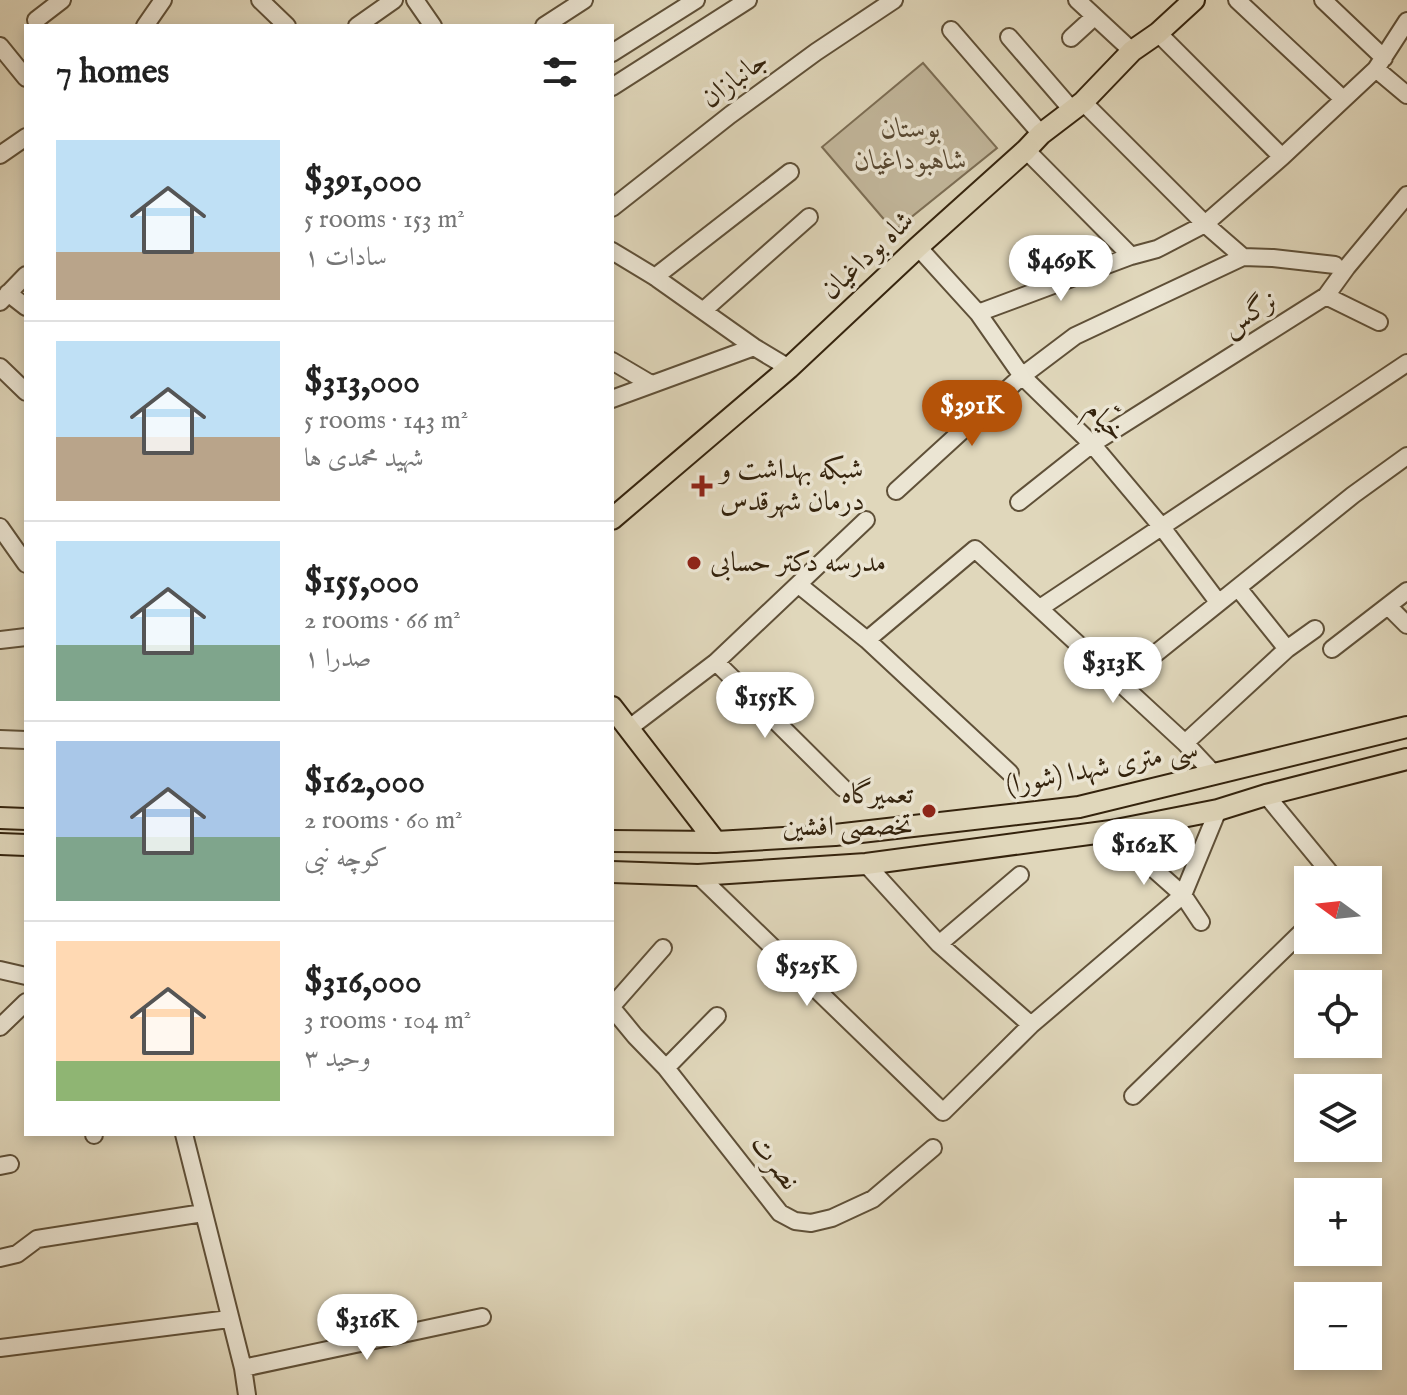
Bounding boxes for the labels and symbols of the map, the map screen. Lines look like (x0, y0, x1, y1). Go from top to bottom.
street label: جانبازان (694, 43, 776, 117)
park label: بوستان شاهبوداغیان (855, 112, 967, 179)
street label: شاه بوداغیان (814, 204, 922, 308)
pin: $469K (1005, 235, 1117, 303)
street label: نرگس (1215, 283, 1285, 345)
pin: $391K (916, 380, 1028, 448)
street label: خیّام (1073, 391, 1136, 454)
place label: شبکه بهداشت و درمان شهرقدس (717, 453, 865, 520)
marker: شبکه بهداشت و درمان شهرقدس (691, 475, 713, 497)
place label: مدرسه دکتر حسابی (710, 546, 886, 581)
marker: مدرسه دکتر حسابی (685, 554, 703, 572)
pin: $313K (1057, 637, 1169, 705)
pin: $155K (709, 672, 821, 740)
street label: سی متری شهدا (شورا) (1003, 732, 1201, 804)
place label: تعمیرگاه تخصصی افشین (782, 777, 914, 845)
marker: تعمیرگاه تخصصی افشین (920, 802, 938, 820)
pin: $162K (1088, 819, 1200, 887)
north arrow (1294, 866, 1382, 954)
pin: $525K (751, 940, 863, 1008)
street label: نصرت (741, 1128, 807, 1198)
pin: $316K (311, 1294, 423, 1362)

